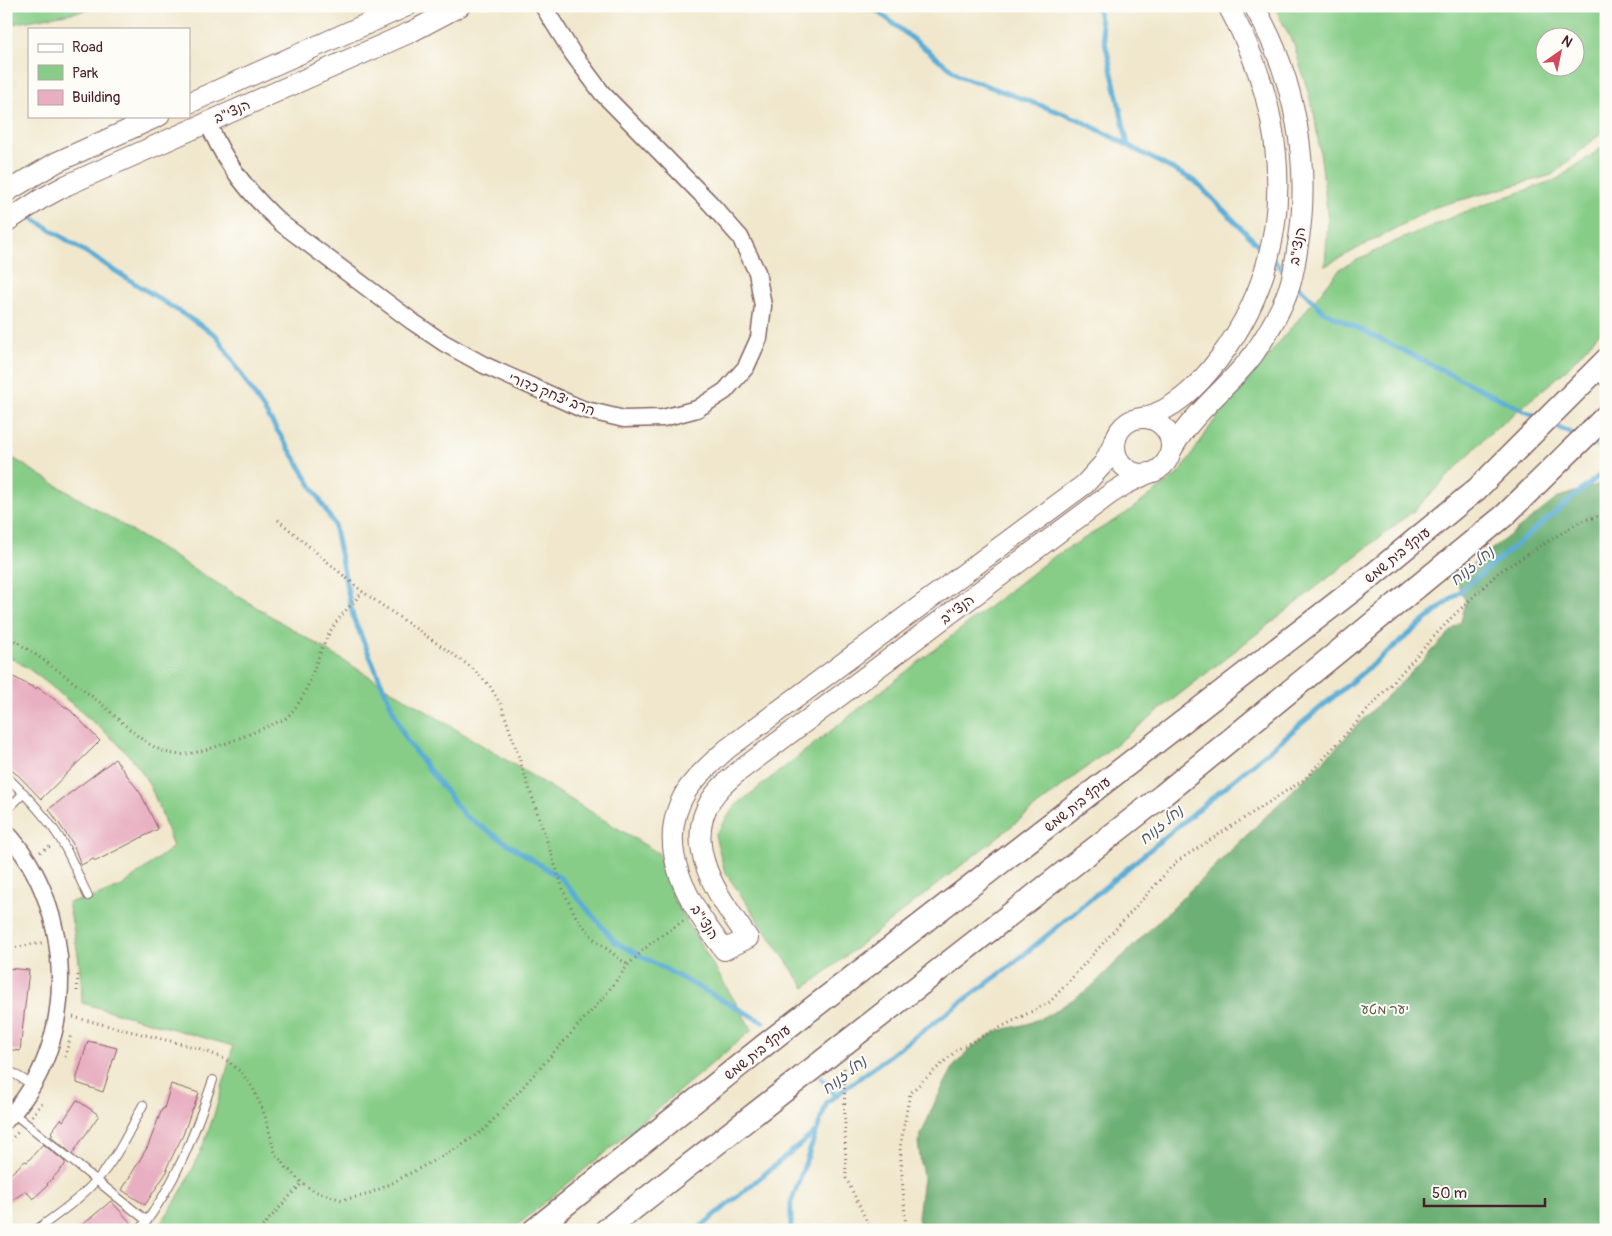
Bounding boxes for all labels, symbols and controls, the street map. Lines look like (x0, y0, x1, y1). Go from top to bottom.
legend (28, 28, 190, 118)
north arrow (1534, 28, 1584, 78)
text: N (1558, 32, 1575, 51)
text: Road (72, 38, 103, 57)
text: Park (72, 64, 99, 83)
text: Building (72, 88, 120, 107)
street label: הנצי"ב (211, 96, 253, 127)
street label: הנצי"ב (1286, 226, 1309, 266)
street label: הרב יצחק כדורי (506, 369, 598, 420)
street label: עוקף בית שמש (1361, 524, 1434, 587)
water label: נחל זנוח (1447, 542, 1499, 590)
street label: הנצי"ב (937, 591, 978, 628)
street label: עוקף בית שמש (1041, 773, 1114, 836)
water label: נחל זנוח (1136, 801, 1188, 849)
street label: הנצי"ב (687, 902, 722, 943)
park label: יער מטע (1361, 1001, 1409, 1018)
street label: עוקף בית שמש (721, 1021, 794, 1084)
water label: נחל זנוח (818, 1051, 872, 1099)
scale bar (1424, 1176, 1546, 1208)
text: 50 m (1432, 1184, 1467, 1203)

